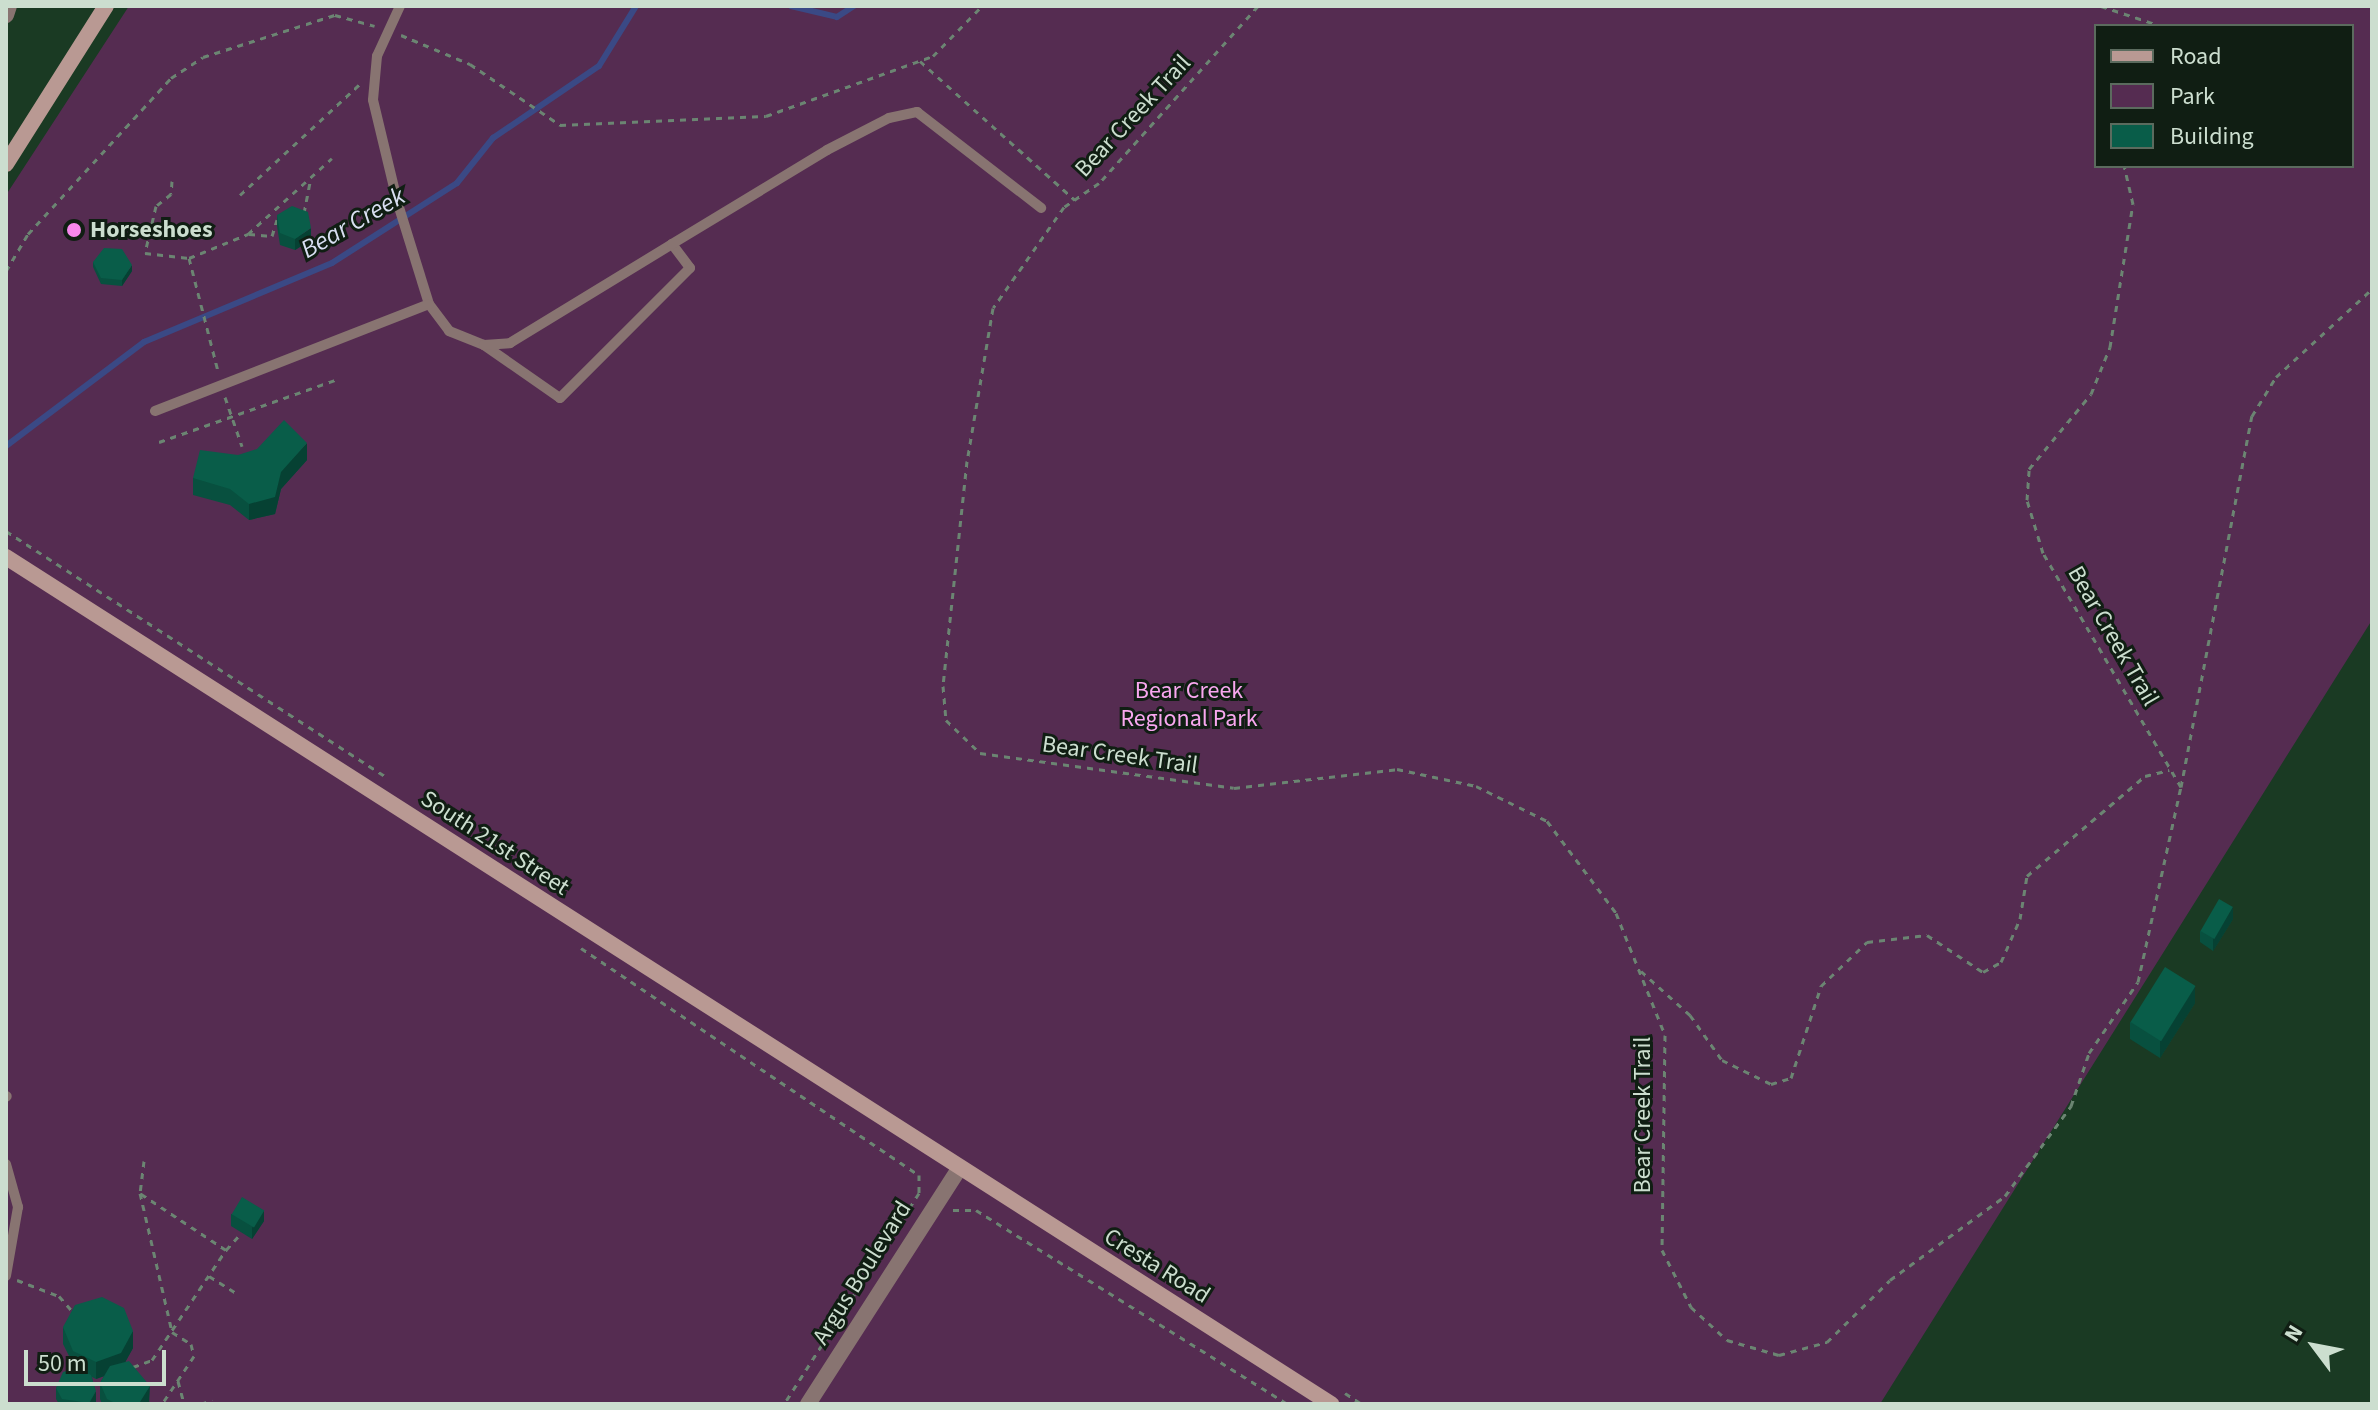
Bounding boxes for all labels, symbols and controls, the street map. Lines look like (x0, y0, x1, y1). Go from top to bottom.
legend (2094, 24, 2354, 168)
text: Road (2170, 39, 2222, 74)
street label: Bear Creek Trail (1069, 49, 1197, 183)
text: Park (2170, 79, 2215, 114)
text: Building (2170, 119, 2254, 154)
water label: Bear Creek (295, 181, 411, 265)
place label: Horseshoes (90, 216, 213, 244)
marker: Horseshoes (65, 221, 83, 239)
street label: Bear Creek Trail (2061, 561, 2165, 711)
park label: Bear Creek Regional Park (1120, 677, 1258, 733)
street label: Bear Creek Trail (1040, 730, 1200, 780)
street label: South 21st Street (415, 784, 575, 902)
street label: Bear Creek Trail (1629, 1037, 1657, 1193)
street label: Argus Boulevard (806, 1196, 918, 1350)
street label: Cresta Road (1099, 1222, 1215, 1310)
north arrow (2274, 1306, 2354, 1386)
text: N (2276, 1319, 2311, 1348)
scale bar (28, 1334, 170, 1384)
text: 50 m (38, 1346, 87, 1381)

